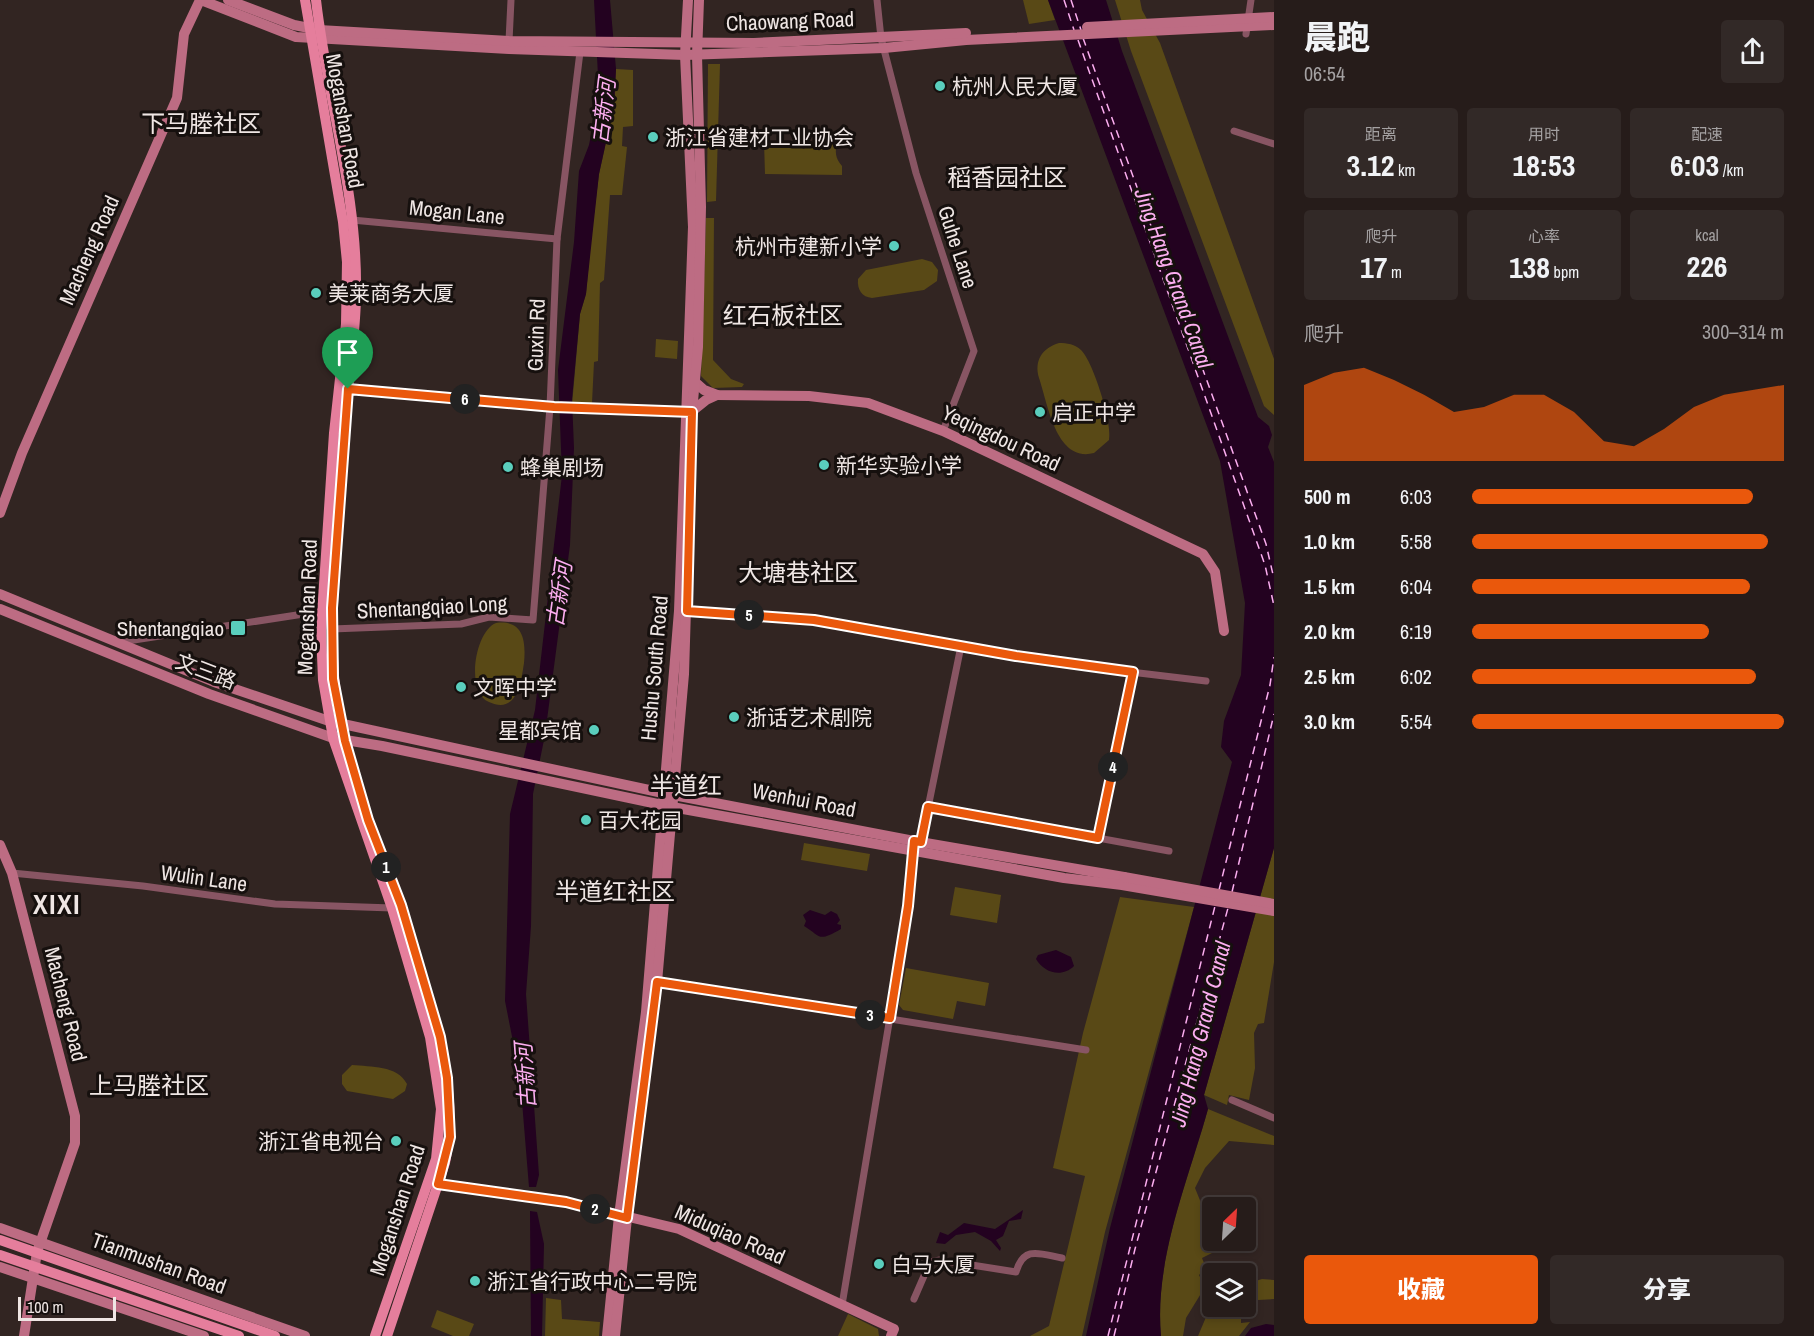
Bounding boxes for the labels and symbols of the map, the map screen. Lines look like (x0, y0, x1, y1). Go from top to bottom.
street label: Chaowang Road (725, 4, 855, 38)
street label: Moganshan Road (319, 52, 371, 190)
water label: 古新河 (584, 72, 622, 146)
place label: 杭州人民大厦 (952, 72, 1078, 101)
marker: 杭州人民大厦 (933, 79, 947, 93)
district label: 下马塍社区 (141, 107, 261, 139)
place label: 浙江省建材工业协会 (665, 123, 854, 152)
marker: 浙江省建材工业协会 (646, 130, 660, 144)
district label: 稻香园社区 (947, 161, 1067, 193)
water label: Jing Hang Grand Canal (1127, 183, 1221, 373)
street label: Macheng Road (52, 191, 126, 309)
street label: Mogan Lane (408, 193, 506, 231)
street label: Guhe Lane (931, 202, 985, 292)
place label: 杭州市建新小学 (735, 232, 882, 261)
marker: 杭州市建新小学 (887, 239, 901, 253)
place label: 美莱商务大厦 (328, 279, 454, 308)
marker: 美莱商务大厦 (309, 286, 323, 300)
street label: Guxin Rd (520, 298, 552, 372)
district label: 红石板社区 (723, 299, 843, 331)
pin (322, 327, 373, 389)
pin: 6 (450, 384, 480, 414)
street label: Yeqingdou Road (937, 398, 1065, 478)
place label: 启正中学 (1052, 398, 1136, 427)
marker: 启正中学 (1033, 405, 1047, 419)
place label: 新华实验小学 (836, 451, 962, 480)
place label: 蜂巢剧场 (520, 453, 604, 482)
marker: 新华实验小学 (817, 458, 831, 472)
marker: 蜂巢剧场 (501, 460, 515, 474)
street label: Moganshan Road (290, 539, 324, 675)
water label: 古新河 (540, 555, 579, 629)
district label: 大塘巷社区 (738, 556, 858, 588)
street label: Shentangqiao Long (356, 589, 508, 625)
street label: Hushu South Road (633, 594, 675, 742)
pin: 5 (734, 600, 764, 630)
place label: Shentangqiao (117, 614, 224, 643)
marker: Shentangqiao (229, 619, 247, 637)
street label: 文三路 (171, 646, 241, 696)
place label: 文晖中学 (473, 673, 557, 702)
marker: 文晖中学 (454, 680, 468, 694)
place label: 浙话艺术剧院 (746, 703, 872, 732)
marker: 浙话艺术剧院 (727, 710, 741, 724)
place label: 星都宾馆 (498, 716, 582, 745)
marker: 星都宾馆 (587, 723, 601, 737)
pin: 4 (1098, 752, 1128, 782)
district label: 半道红 (650, 769, 722, 801)
street label: Wenhui Road (750, 776, 858, 824)
place label: 百大花园 (598, 806, 682, 835)
marker: 百大花园 (579, 813, 593, 827)
pin: 1 (371, 852, 401, 882)
street label: Wulin Lane (159, 858, 249, 898)
district label: 半道红社区 (555, 875, 675, 907)
district label: XIXI (33, 886, 81, 922)
water label: Jing Hang Grand Canal (1162, 937, 1238, 1131)
street label: Macheng Road (38, 944, 94, 1064)
pin: 3 (855, 1000, 885, 1030)
water label: 古新河 (507, 1038, 542, 1110)
district label: 上马塍社区 (89, 1069, 209, 1101)
place label: 浙江省电视台 (258, 1127, 384, 1156)
marker: 浙江省电视台 (389, 1134, 403, 1148)
street label: Moganshan Road (362, 1141, 432, 1279)
pin: 2 (580, 1194, 610, 1224)
street label: Miduqiao Road (670, 1197, 790, 1271)
north arrow (1202, 1197, 1256, 1251)
street label: Tianmushan Road (88, 1225, 230, 1301)
place label: 白马大厦 (891, 1250, 975, 1279)
marker: 白马大厦 (872, 1257, 886, 1271)
place label: 浙江省行政中心二号院 (487, 1267, 697, 1296)
marker: 浙江省行政中心二号院 (468, 1274, 482, 1288)
scale bar (18, 1294, 116, 1322)

